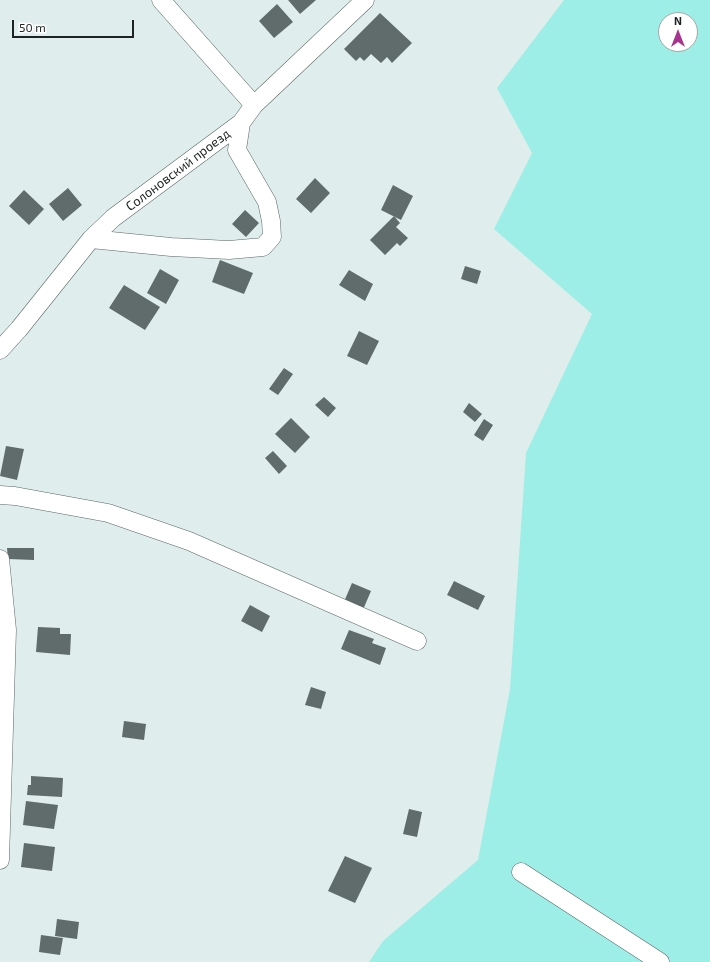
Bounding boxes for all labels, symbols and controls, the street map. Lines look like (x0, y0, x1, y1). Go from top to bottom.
scale bar (14, 12, 136, 38)
north arrow (658, 12, 698, 52)
text: N (674, 14, 682, 27)
text: 50 m (19, 20, 46, 34)
street label: Солоновский проезд (123, 126, 233, 214)

